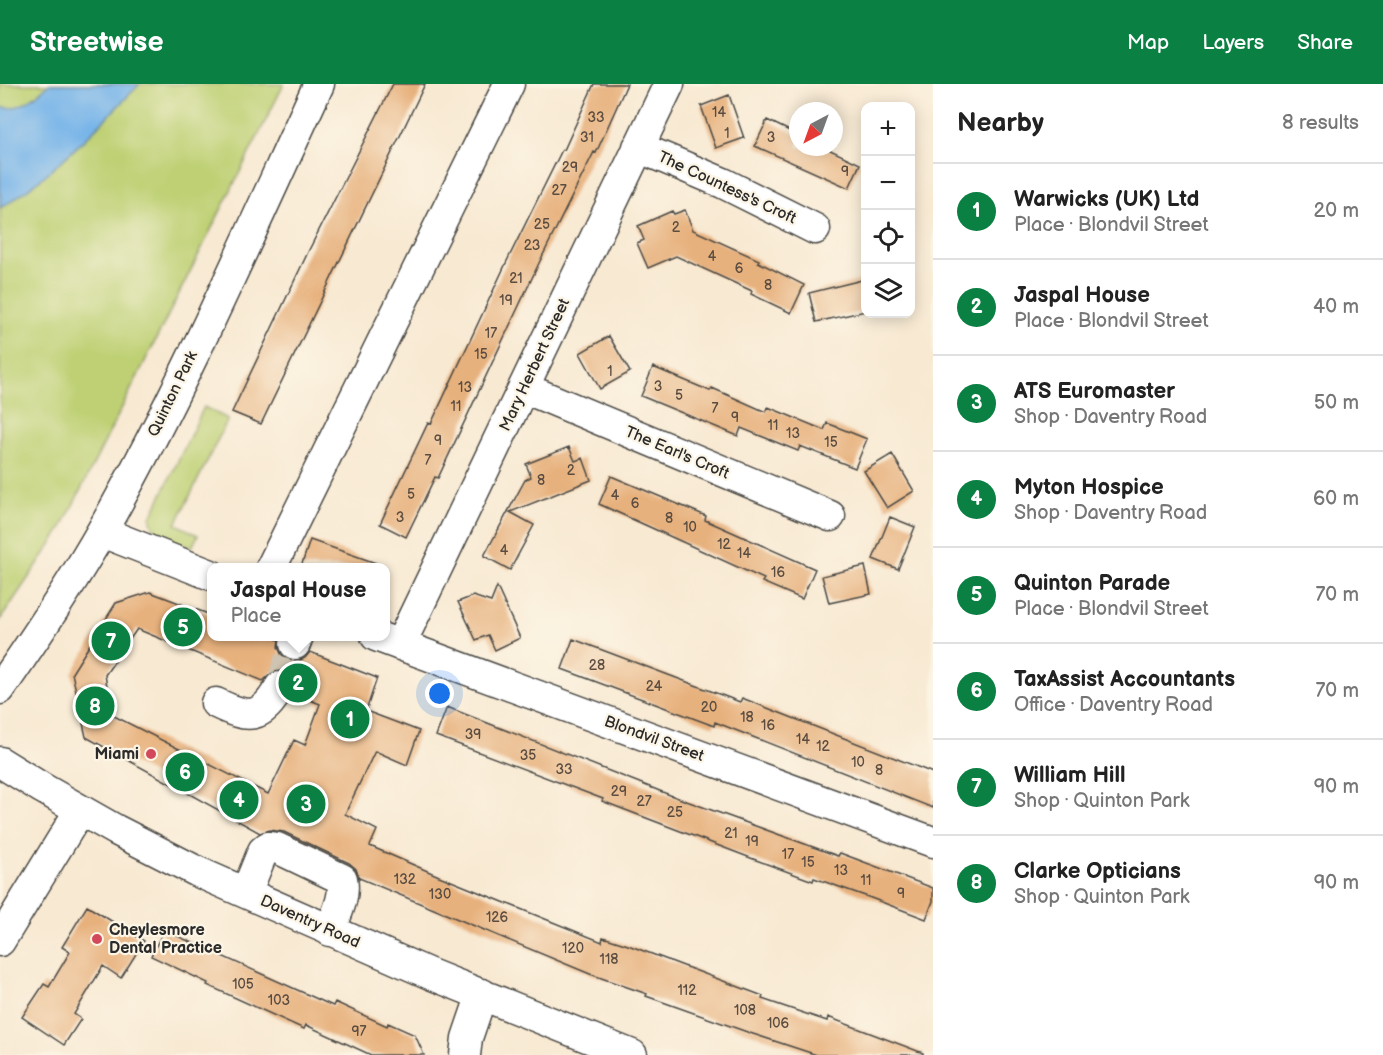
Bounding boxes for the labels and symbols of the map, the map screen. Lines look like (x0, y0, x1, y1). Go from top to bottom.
north arrow (789, 102, 843, 156)
house number: 14 (712, 104, 726, 121)
house number: 33 (587, 109, 605, 126)
house number: 1 (724, 125, 730, 142)
house number: 31 (580, 129, 594, 146)
house number: 3 (767, 129, 775, 146)
street label: The Countess's Croft (655, 148, 799, 228)
house number: 29 (562, 159, 578, 176)
house number: 9 (841, 163, 849, 180)
house number: 27 (551, 182, 567, 199)
house number: 25 (534, 216, 550, 233)
house number: 2 (672, 219, 681, 236)
house number: 23 (524, 237, 540, 254)
house number: 4 (708, 248, 717, 265)
house number: 6 (735, 260, 744, 277)
house number: 21 (509, 270, 523, 287)
house number: 8 (764, 277, 772, 294)
house number: 19 (499, 292, 513, 309)
street label: Mary Herbert Street (496, 296, 574, 434)
house number: 17 (485, 325, 497, 342)
house number: 15 (474, 346, 488, 363)
street label: Quinton Park (144, 348, 202, 440)
house number: 1 (607, 363, 613, 380)
house number: 3 (654, 378, 662, 395)
house number: 13 (458, 379, 472, 396)
house number: 5 (675, 387, 683, 404)
house number: 11 (451, 398, 461, 415)
house number: 7 (712, 400, 719, 417)
house number: 9 (731, 409, 739, 426)
house number: 11 (768, 417, 778, 434)
street label: The Earl's Croft (622, 423, 732, 484)
house number: 13 (786, 425, 800, 442)
house number: 9 (434, 432, 442, 449)
house number: 15 (824, 434, 838, 451)
house number: 7 (425, 452, 432, 469)
house number: 2 (567, 462, 576, 479)
house number: 8 (537, 472, 545, 489)
house number: 5 (407, 486, 415, 503)
house number: 4 (611, 487, 620, 504)
house number: 6 (631, 495, 640, 512)
house number: 3 (396, 509, 404, 526)
house number: 8 (665, 510, 673, 527)
house number: 10 (683, 519, 697, 536)
house number: 12 (717, 536, 732, 553)
house number: 4 (500, 542, 509, 559)
house number: 14 (737, 545, 751, 562)
house number: 16 (771, 564, 785, 581)
pin: 5 (164, 604, 202, 650)
pin: 7 (92, 618, 130, 664)
house number: 28 (589, 657, 605, 674)
pin: 2 (278, 660, 318, 706)
house number: 24 (646, 678, 663, 695)
your location (425, 679, 454, 708)
pin: 8 (76, 684, 115, 728)
pin: 1 (330, 696, 370, 742)
house number: 20 (701, 699, 717, 716)
house number: 18 (740, 709, 754, 726)
street label: Blondvil Street (602, 712, 706, 766)
house number: 16 (761, 717, 775, 734)
house number: 39 (465, 726, 481, 743)
house number: 14 (796, 731, 810, 748)
house number: 12 (816, 738, 831, 755)
place label: Miami (95, 745, 139, 764)
marker: Miami (144, 747, 158, 761)
house number: 35 (520, 747, 536, 764)
pin: 6 (166, 750, 204, 794)
house number: 10 (851, 754, 865, 771)
house number: 33 (555, 761, 573, 778)
house number: 8 (875, 762, 883, 779)
pin: 4 (220, 778, 258, 822)
pin: 3 (286, 782, 326, 826)
house number: 29 (611, 783, 627, 800)
house number: 27 (636, 793, 652, 810)
house number: 25 (667, 804, 683, 821)
house number: 21 (724, 825, 738, 842)
house number: 19 (745, 833, 759, 850)
house number: 17 (782, 846, 794, 863)
house number: 15 (801, 854, 815, 871)
house number: 13 (834, 862, 848, 879)
house number: 132 (394, 871, 417, 888)
house number: 11 (861, 872, 871, 889)
house number: 9 (897, 885, 905, 902)
house number: 130 (429, 886, 451, 903)
street label: Daventry Road (257, 892, 363, 952)
house number: 126 (486, 909, 509, 926)
place label: Cheylesmore Dental Practice (109, 921, 222, 958)
marker: Cheylesmore Dental Practice (90, 932, 104, 946)
house number: 120 (562, 940, 584, 957)
house number: 118 (600, 951, 619, 968)
house number: 105 (232, 976, 254, 993)
house number: 112 (677, 982, 697, 999)
house number: 103 (268, 992, 290, 1009)
house number: 108 (734, 1002, 756, 1019)
house number: 106 (767, 1015, 790, 1032)
house number: 97 (352, 1023, 367, 1040)

